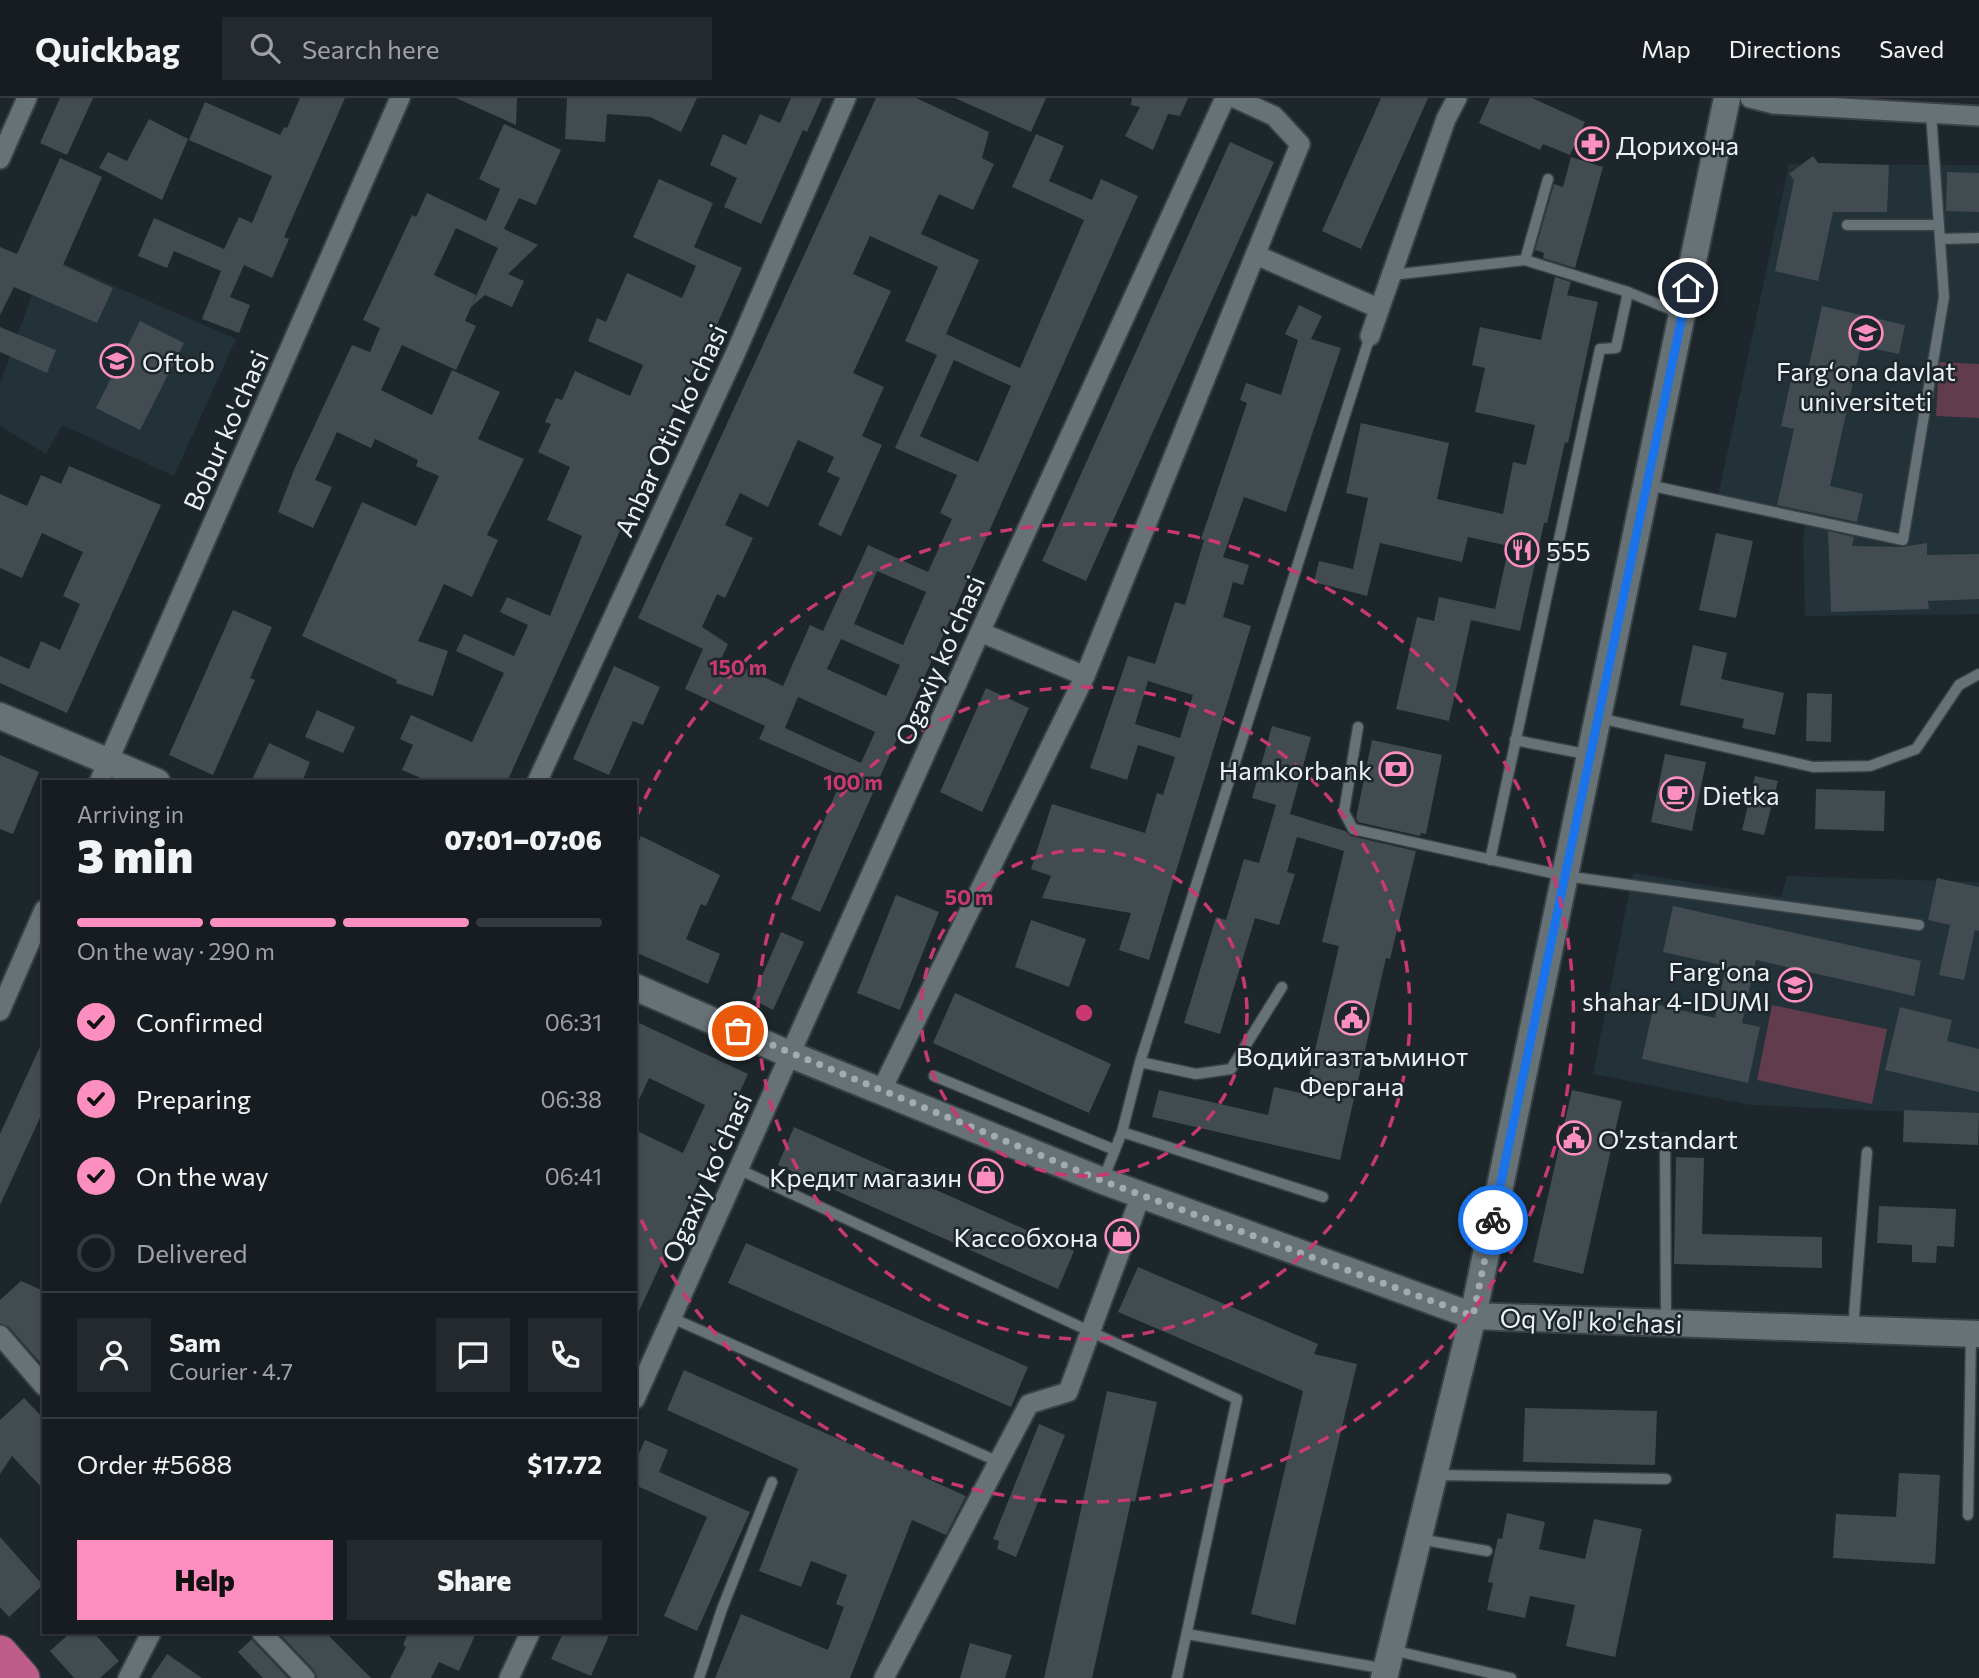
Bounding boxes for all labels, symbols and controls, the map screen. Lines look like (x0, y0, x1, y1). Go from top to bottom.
search box (222, 17, 712, 80)
text: Quickbag (35, 28, 180, 69)
icon: search (246, 29, 284, 67)
text: Search here (302, 33, 439, 64)
text: Map (1641, 34, 1691, 63)
text: Directions (1729, 34, 1841, 63)
text: Saved (1879, 34, 1944, 63)
pharmacy icon: Дорихона (1573, 125, 1611, 163)
place label: Дорихона (1616, 129, 1739, 160)
pin (1658, 258, 1718, 318)
icon: home (1669, 269, 1707, 307)
school or university icon: Fargʻona davlat universiteti (1847, 314, 1885, 352)
street label: Anbar Otin koʻchasi (607, 319, 733, 541)
school or university icon: Oftob (98, 342, 136, 380)
street label: Bobur ko'chasi (176, 345, 274, 515)
place label: Oftob (142, 346, 215, 377)
place label: Fargʻona davlat universiteti (1776, 355, 1956, 416)
restaurant icon: 555 (1503, 531, 1541, 569)
place label: 555 (1546, 535, 1591, 566)
street label: Ogaxiy koʻchasi (888, 570, 990, 750)
text: 150 m (709, 654, 767, 679)
bank icon: Hamkorbank (1377, 750, 1415, 788)
place label: Hamkorbank (1219, 754, 1372, 785)
text: 100 m (823, 769, 883, 794)
cafe icon: Dietka (1658, 775, 1696, 813)
place label: Dietka (1702, 779, 1780, 810)
text: Arriving in (77, 800, 184, 828)
text: 07:01–07:06 (444, 824, 602, 855)
text: 3 min (77, 826, 193, 882)
text: 50 m (945, 884, 993, 909)
text: On the way · 290 m (77, 937, 275, 965)
place label: Farg'ona shahar 4-IDUMI (1582, 955, 1770, 1016)
school or university icon: Farg'ona shahar 4-IDUMI (1776, 966, 1814, 1004)
public building icon: Водийгазтаъминот Фергана (1333, 999, 1371, 1037)
pin (708, 1001, 768, 1061)
centre of rings (1072, 1001, 1096, 1025)
icon: check (77, 1003, 115, 1041)
text: Confirmed (136, 1006, 263, 1037)
text: 06:31 (545, 1008, 602, 1036)
icon: bag (719, 1012, 757, 1050)
place label: Водийгазтаъминот Фергана (1236, 1040, 1468, 1101)
icon: check (77, 1080, 115, 1118)
text: Preparing (136, 1083, 251, 1114)
text: 06:38 (541, 1085, 602, 1113)
street label: Ogaxiy koʻchasi (655, 1087, 757, 1267)
public building icon: O'zstandart (1555, 1119, 1593, 1157)
place label: O'zstandart (1598, 1123, 1738, 1154)
icon: check (77, 1157, 115, 1195)
shop icon: Кредит магазин (967, 1157, 1005, 1195)
text: On the way (136, 1160, 269, 1191)
place label: Кредит магазин (769, 1161, 962, 1192)
text: 06:41 (545, 1162, 602, 1190)
courier (1458, 1185, 1528, 1255)
icon: bike (1474, 1201, 1512, 1239)
shop icon: Кассобхона (1103, 1217, 1141, 1255)
place label: Кассобхона (954, 1221, 1098, 1252)
text: Delivered (136, 1237, 247, 1268)
street label: Oq Yol' ko'chasi (1499, 1301, 1683, 1339)
button: person (77, 1318, 151, 1392)
button: chat (436, 1318, 510, 1392)
button: phone (528, 1318, 602, 1392)
text: Sam (169, 1326, 221, 1357)
text: Courier · 4.7 (169, 1357, 293, 1385)
text: Order #5688 (77, 1448, 232, 1479)
text: $17.72 (527, 1448, 602, 1479)
button: Help (77, 1540, 333, 1620)
button: Share (347, 1540, 602, 1620)

